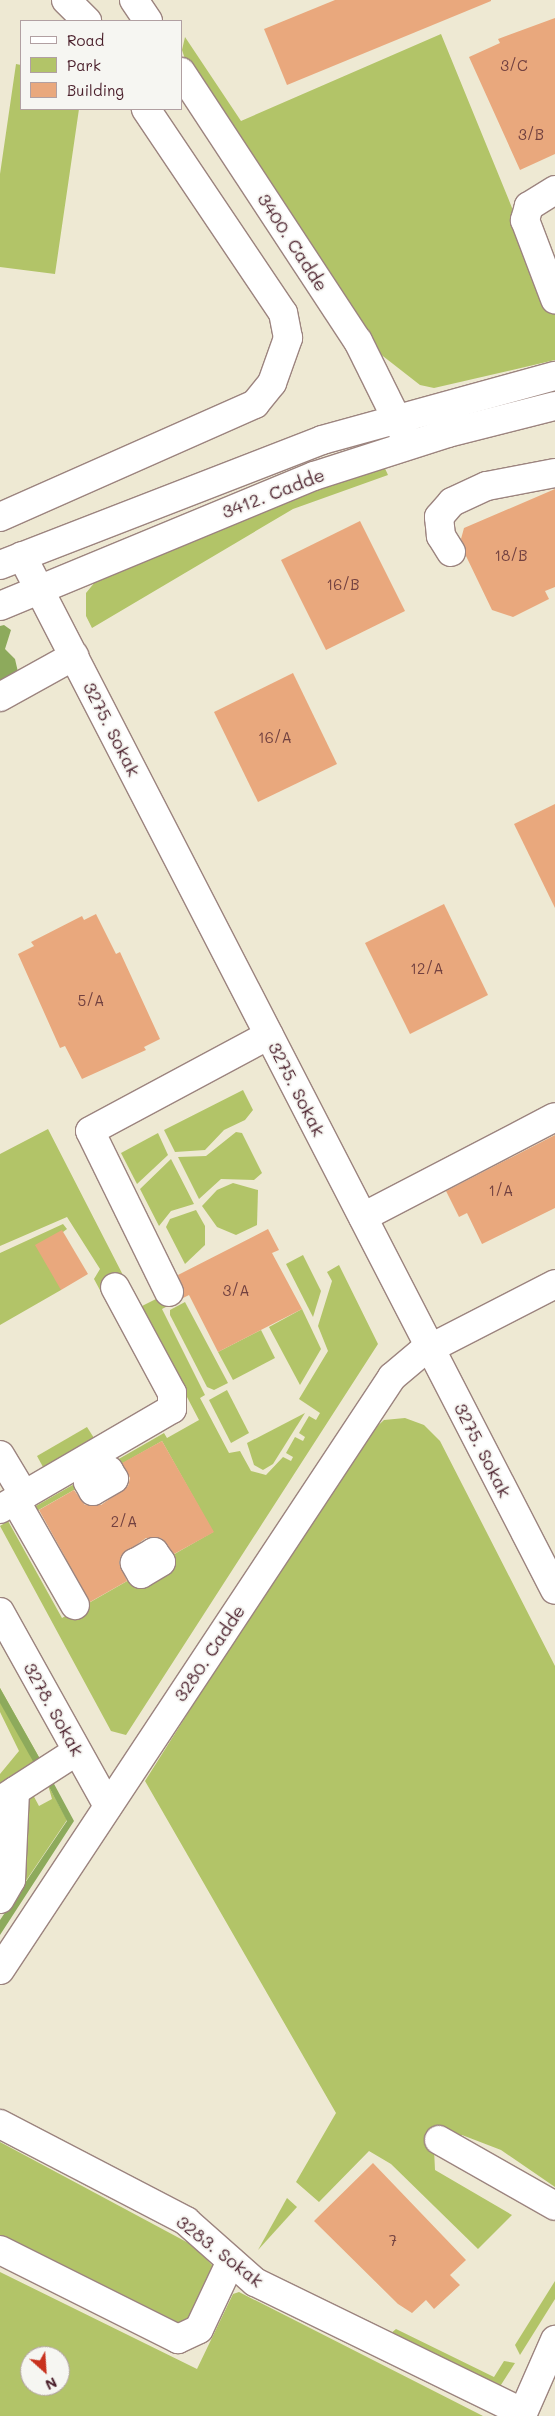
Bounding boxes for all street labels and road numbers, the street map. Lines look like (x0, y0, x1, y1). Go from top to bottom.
street label: 3400. Cadde (253, 189, 333, 295)
street label: 3412. Cadde (219, 464, 327, 522)
street label: 3275. Sokak (79, 678, 145, 780)
street label: 3275. Sokak (264, 1038, 330, 1140)
street label: 3275. Sokak (450, 1399, 516, 1501)
street label: 3280. Cadde (169, 1601, 249, 1705)
street label: 3278. Sokak (19, 1658, 89, 1760)
street label: 3283. Sokak (172, 2210, 268, 2292)

